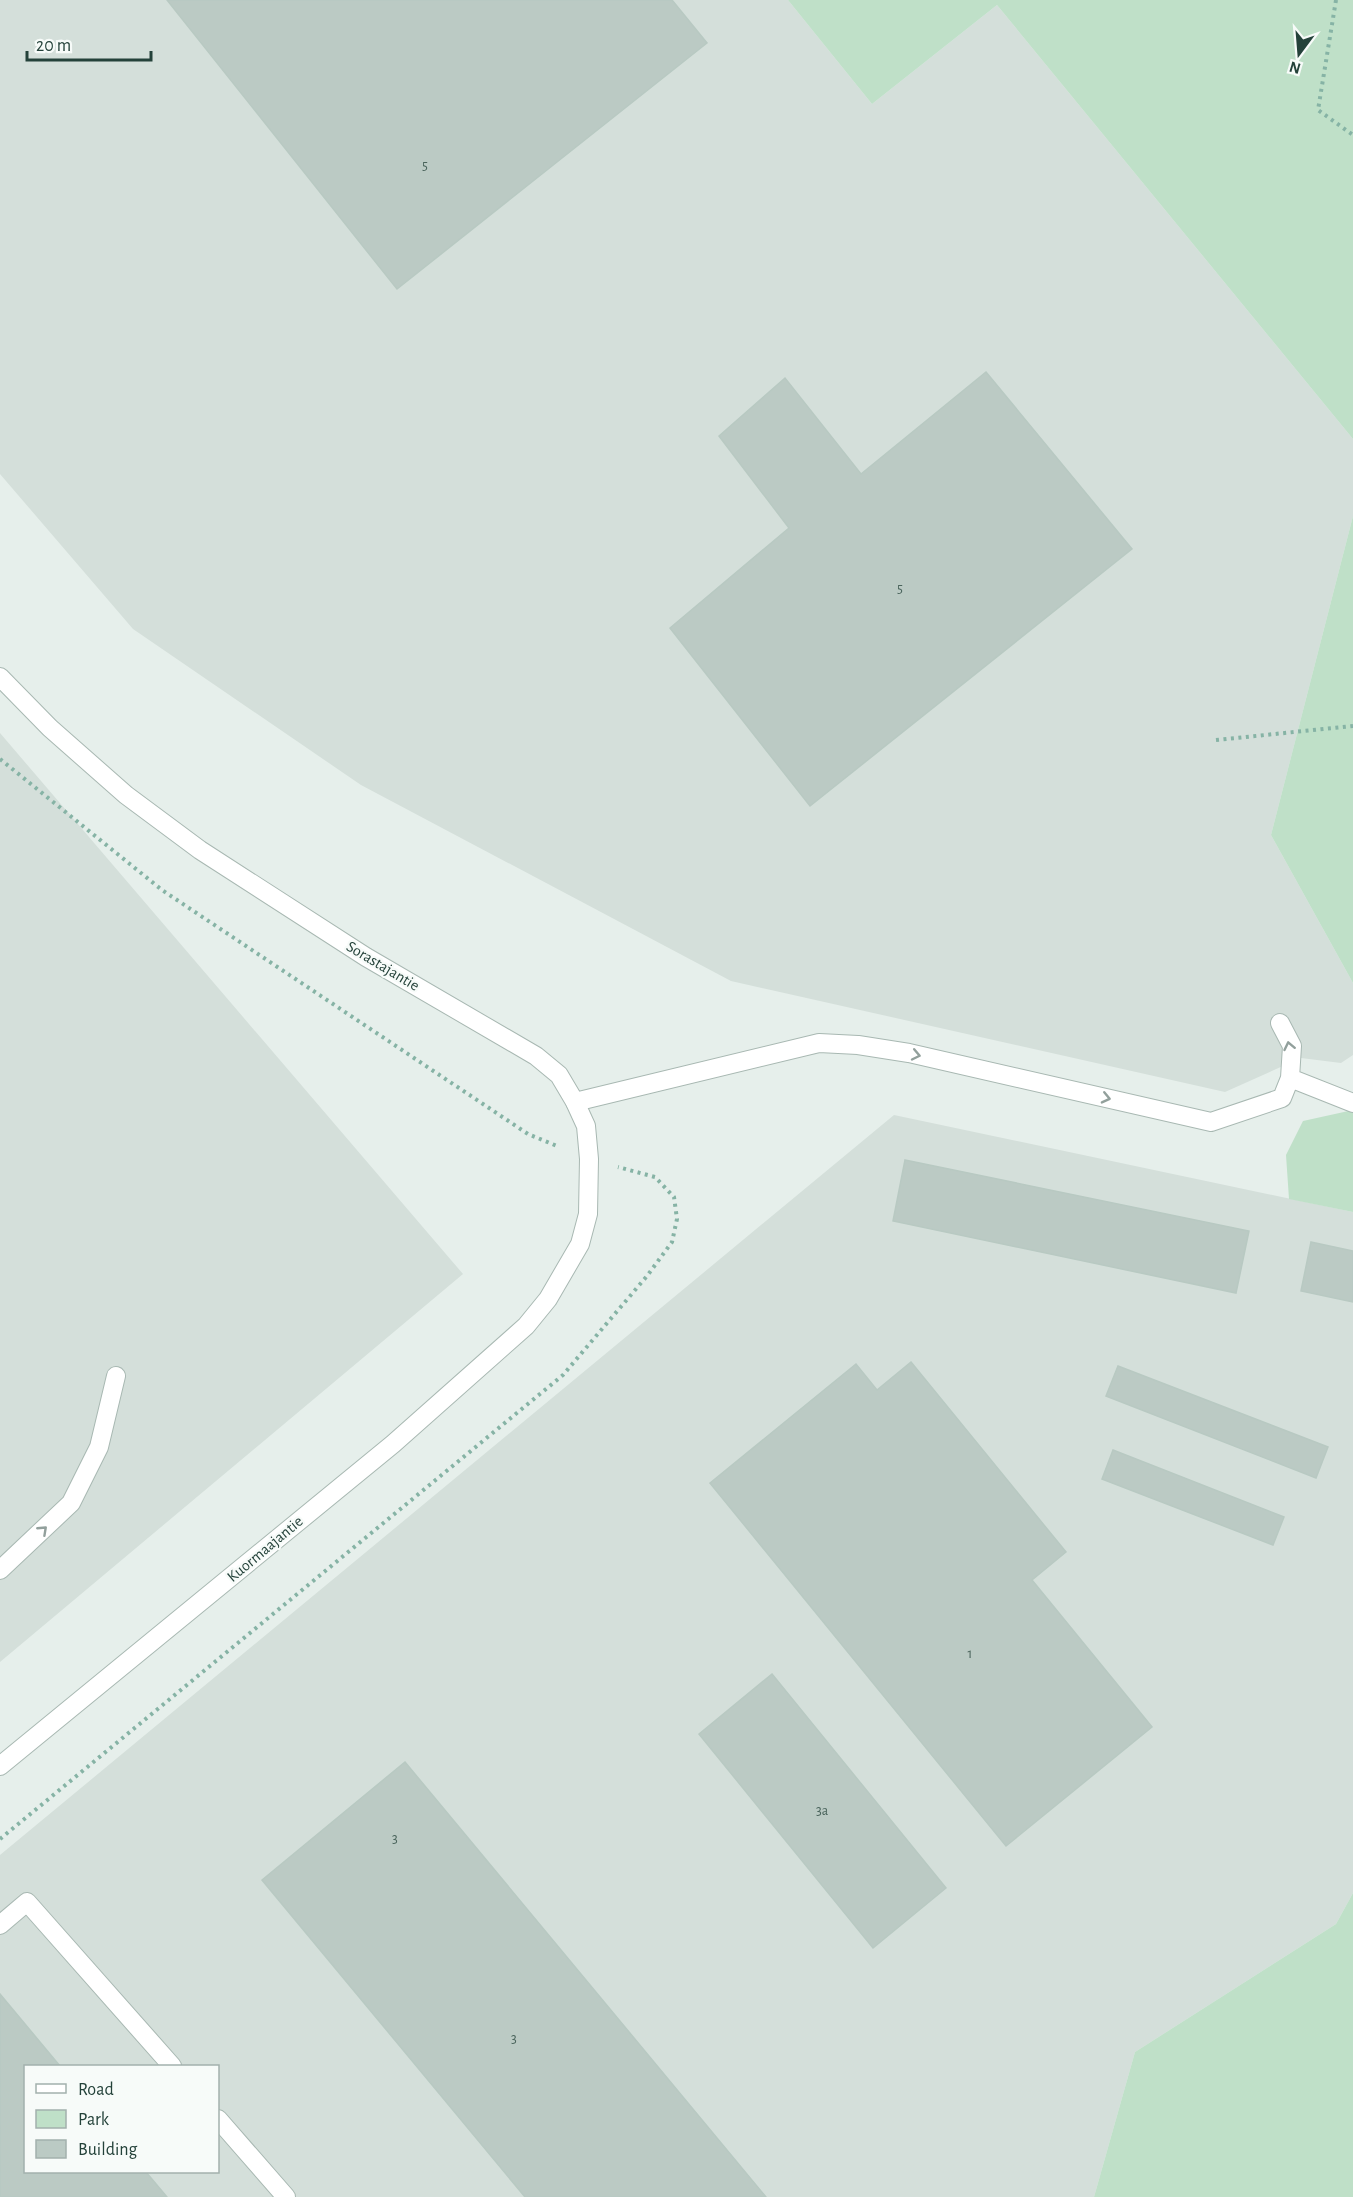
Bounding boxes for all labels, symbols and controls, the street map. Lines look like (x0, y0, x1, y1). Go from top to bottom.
scale bar (27, 24, 152, 62)
north arrow (1269, 24, 1329, 84)
text: 20 m (36, 37, 71, 55)
text: N (1288, 58, 1303, 77)
house number: 5 (422, 159, 428, 173)
house number: 5 (897, 582, 903, 596)
street label: Sorastajantie (343, 938, 422, 995)
one-way arrow (1283, 1041, 1296, 1051)
one-way arrow (911, 1047, 921, 1060)
one-way arrow (1101, 1091, 1111, 1104)
street label: Kuormaajantie (224, 1513, 306, 1586)
one-way arrow (36, 1526, 46, 1537)
house number: 1 (968, 1647, 972, 1661)
house number: 3a (816, 1804, 829, 1818)
house number: 3 (392, 1832, 398, 1846)
house number: 3 (511, 2032, 517, 2046)
legend (24, 2065, 219, 2173)
text: Road (78, 2081, 114, 2099)
text: Park (78, 2111, 110, 2129)
text: Building (78, 2141, 138, 2159)

